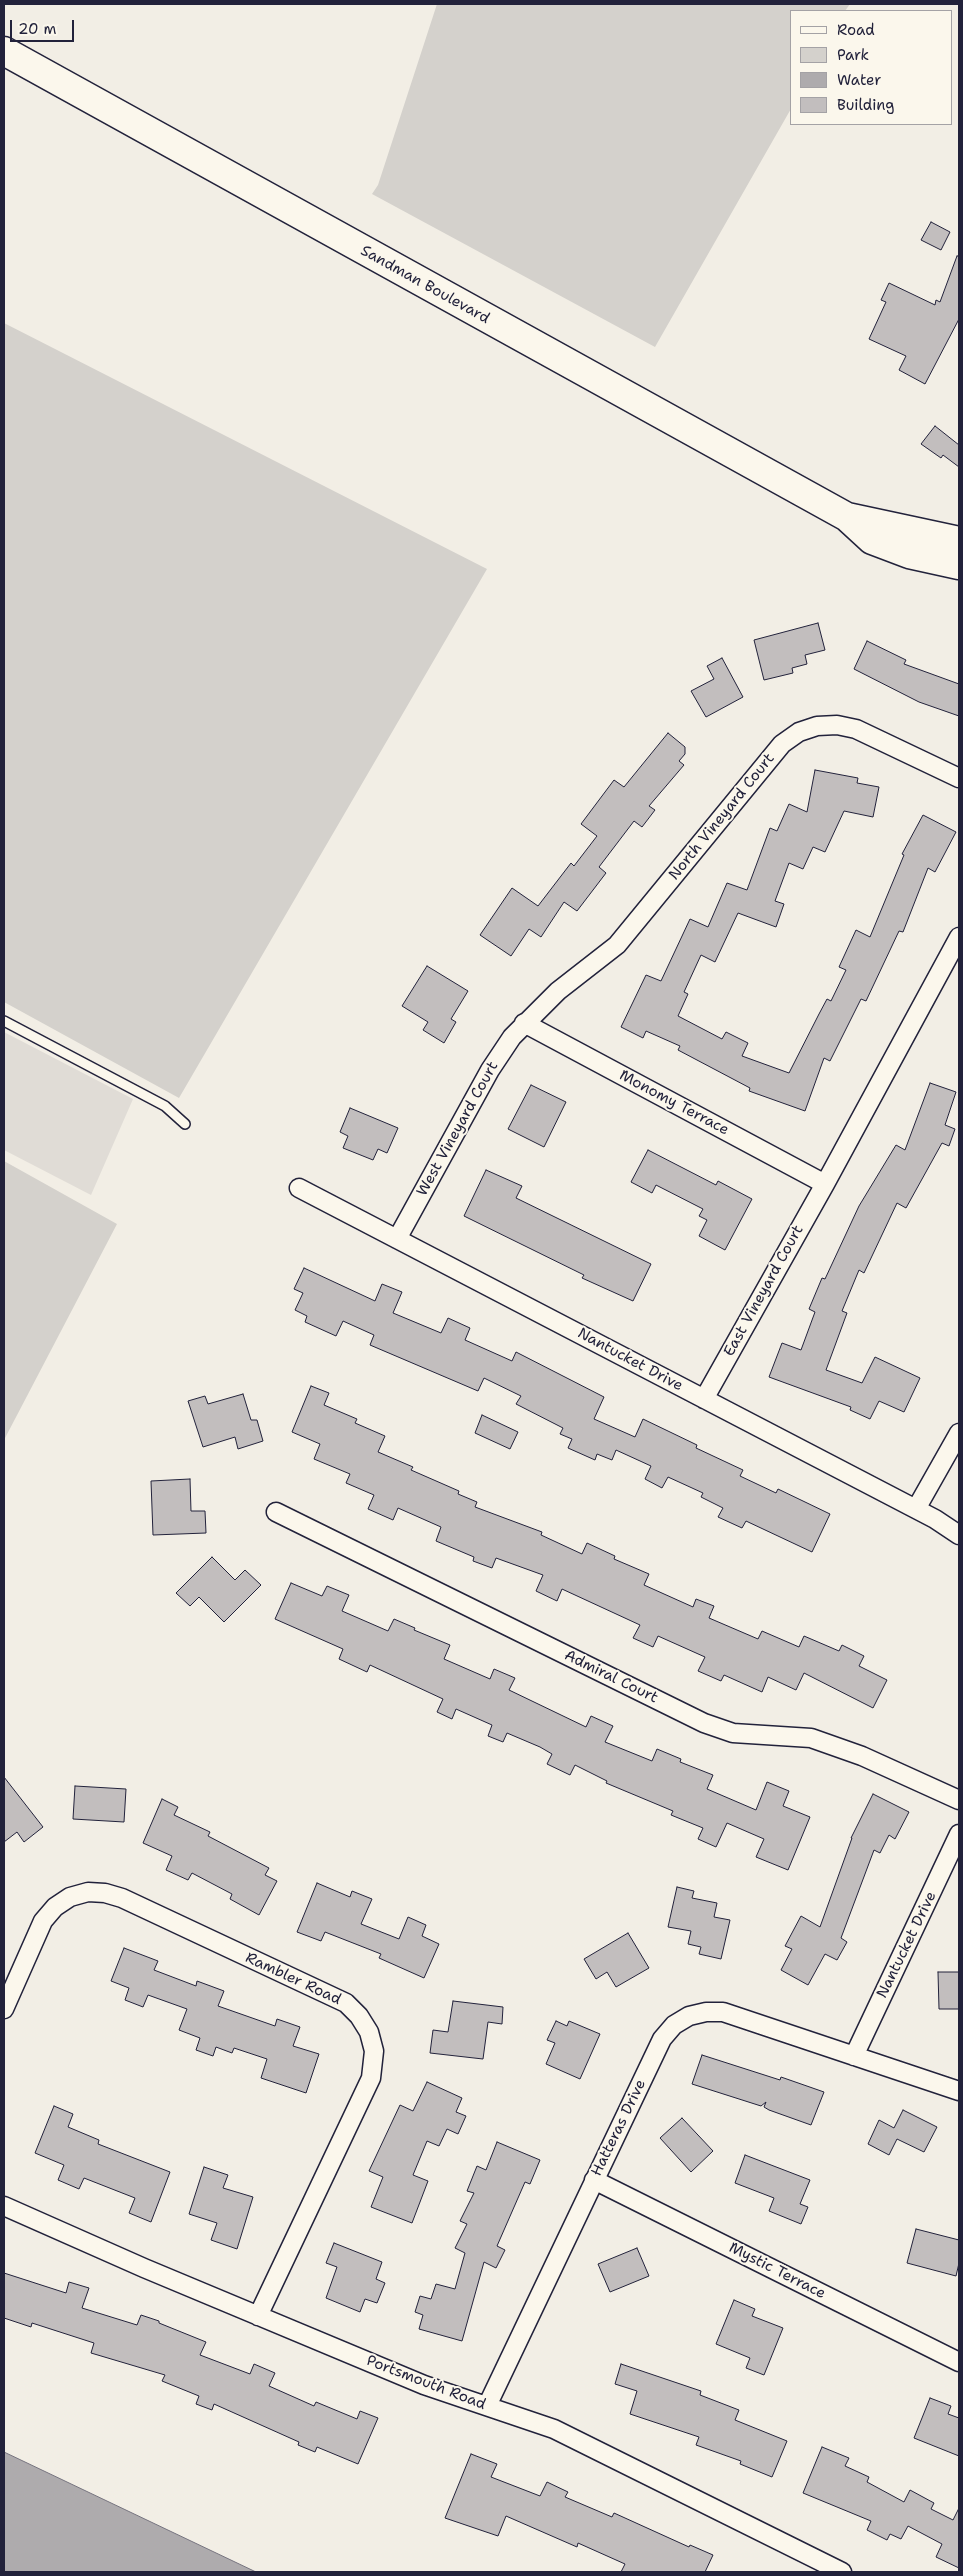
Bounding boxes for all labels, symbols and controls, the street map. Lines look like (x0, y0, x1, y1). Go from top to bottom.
scale bar (12, 10, 76, 42)
legend (790, 10, 953, 125)
text: 20 m (18, 19, 57, 39)
text: Road (837, 20, 875, 40)
text: Park (837, 45, 869, 65)
text: Water (837, 70, 881, 90)
text: Building (837, 95, 894, 115)
street label: Sandman Boulevard (357, 242, 493, 328)
street label: North Vineyard Court (665, 750, 779, 884)
street label: West Vineyard Court (414, 1059, 502, 1199)
street label: Monomy Terrace (616, 1067, 732, 1139)
street label: East Vineyard Court (720, 1222, 808, 1360)
street label: Nantucket Drive (574, 1325, 686, 1395)
street label: Admiral Court (561, 1647, 661, 1707)
street label: Nantucket Drive (873, 1889, 941, 2001)
street label: Rambler Road (242, 1949, 344, 2009)
street label: Hatteras Drive (588, 2077, 650, 2179)
street label: Mystic Terrace (726, 2239, 828, 2303)
street label: Portsmouth Road (364, 2352, 488, 2414)

